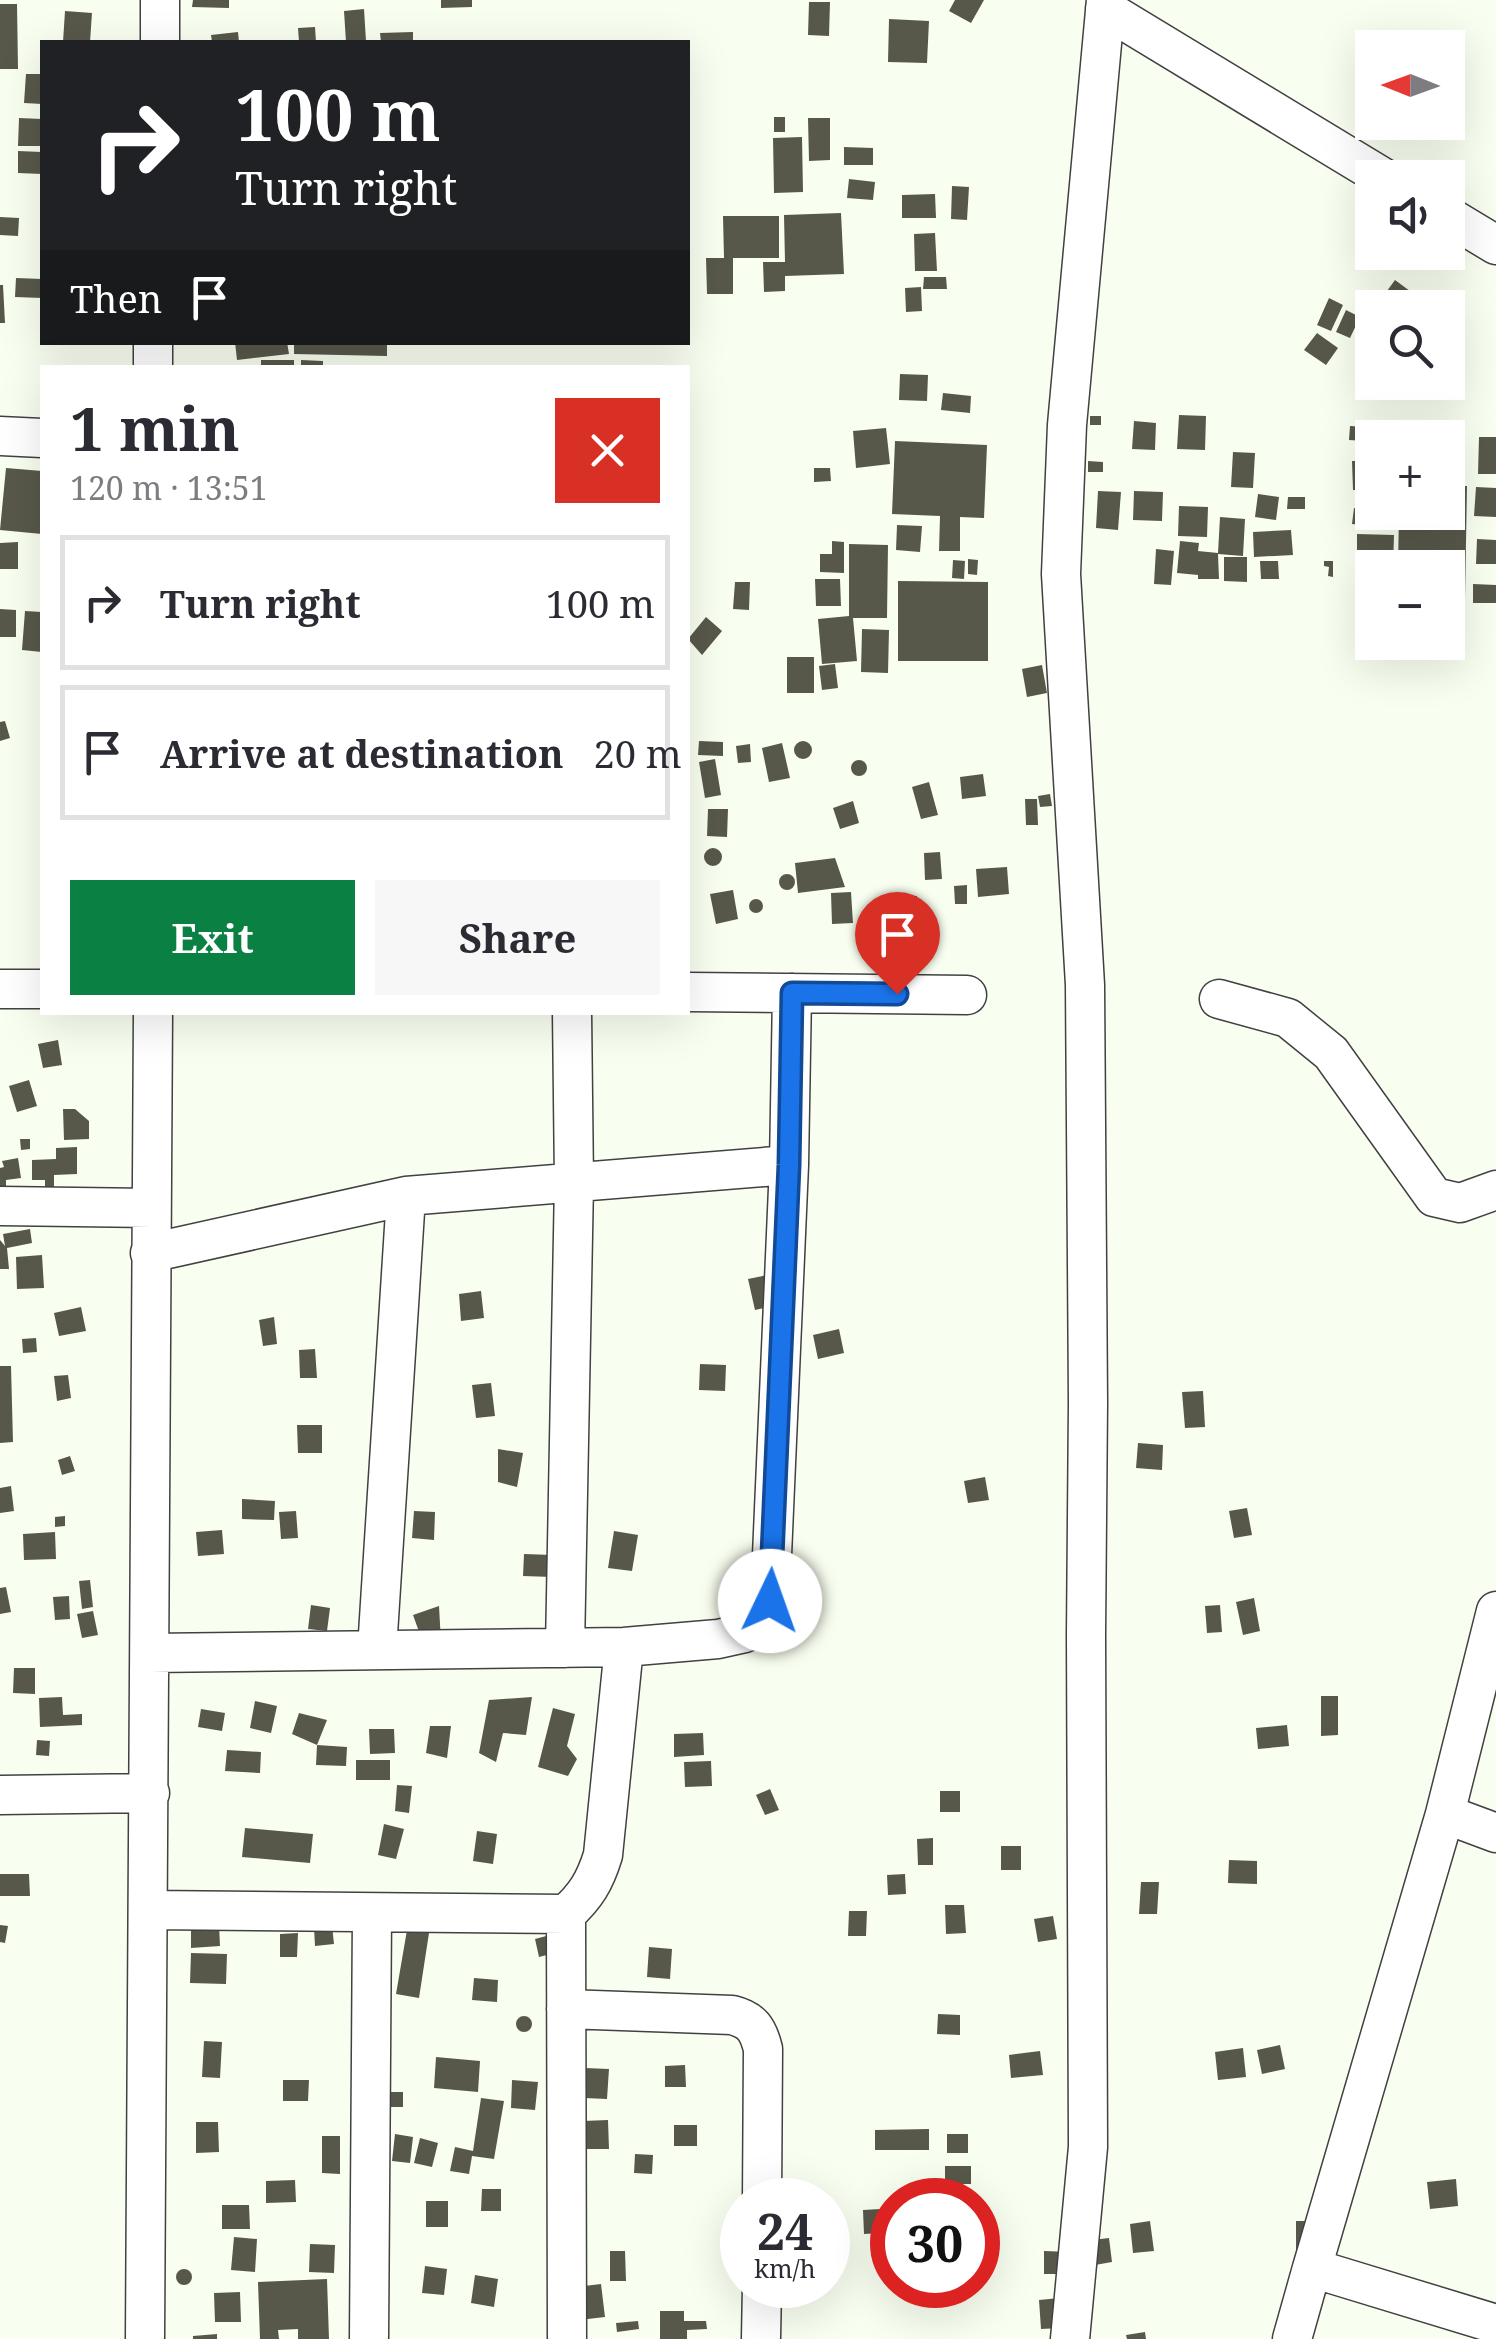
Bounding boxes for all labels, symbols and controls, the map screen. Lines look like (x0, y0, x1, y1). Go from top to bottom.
north arrow (1355, 30, 1465, 140)
map controls (1355, 30, 1465, 660)
text: 100 m (235, 66, 441, 162)
icon: right (70, 80, 200, 210)
text: Turn right (235, 157, 457, 218)
button: sound (1355, 160, 1465, 270)
icon: arrive (182, 270, 237, 325)
text: Then (70, 272, 162, 324)
button: search (1355, 290, 1465, 400)
text: 1 min (70, 387, 240, 469)
button: close (555, 398, 660, 503)
button: + (1355, 420, 1465, 530)
text: 120 m · 13:51 (70, 466, 268, 509)
button: − (1355, 550, 1465, 660)
icon: right (75, 575, 130, 630)
text: Turn right (160, 577, 361, 629)
text: 100 m (545, 577, 655, 629)
icon: arrive (75, 725, 130, 780)
text: Arrive at destination (160, 727, 564, 779)
text: 20 m (594, 727, 682, 779)
button: Exit (70, 880, 355, 995)
button: Share (375, 880, 660, 995)
pin (855, 892, 940, 995)
icon: arrive (870, 907, 925, 962)
position arrow (718, 1549, 822, 1653)
speed limit sign: 30 (870, 2178, 1000, 2308)
text: 24 (757, 2197, 813, 2265)
text: km/h (754, 2251, 816, 2285)

